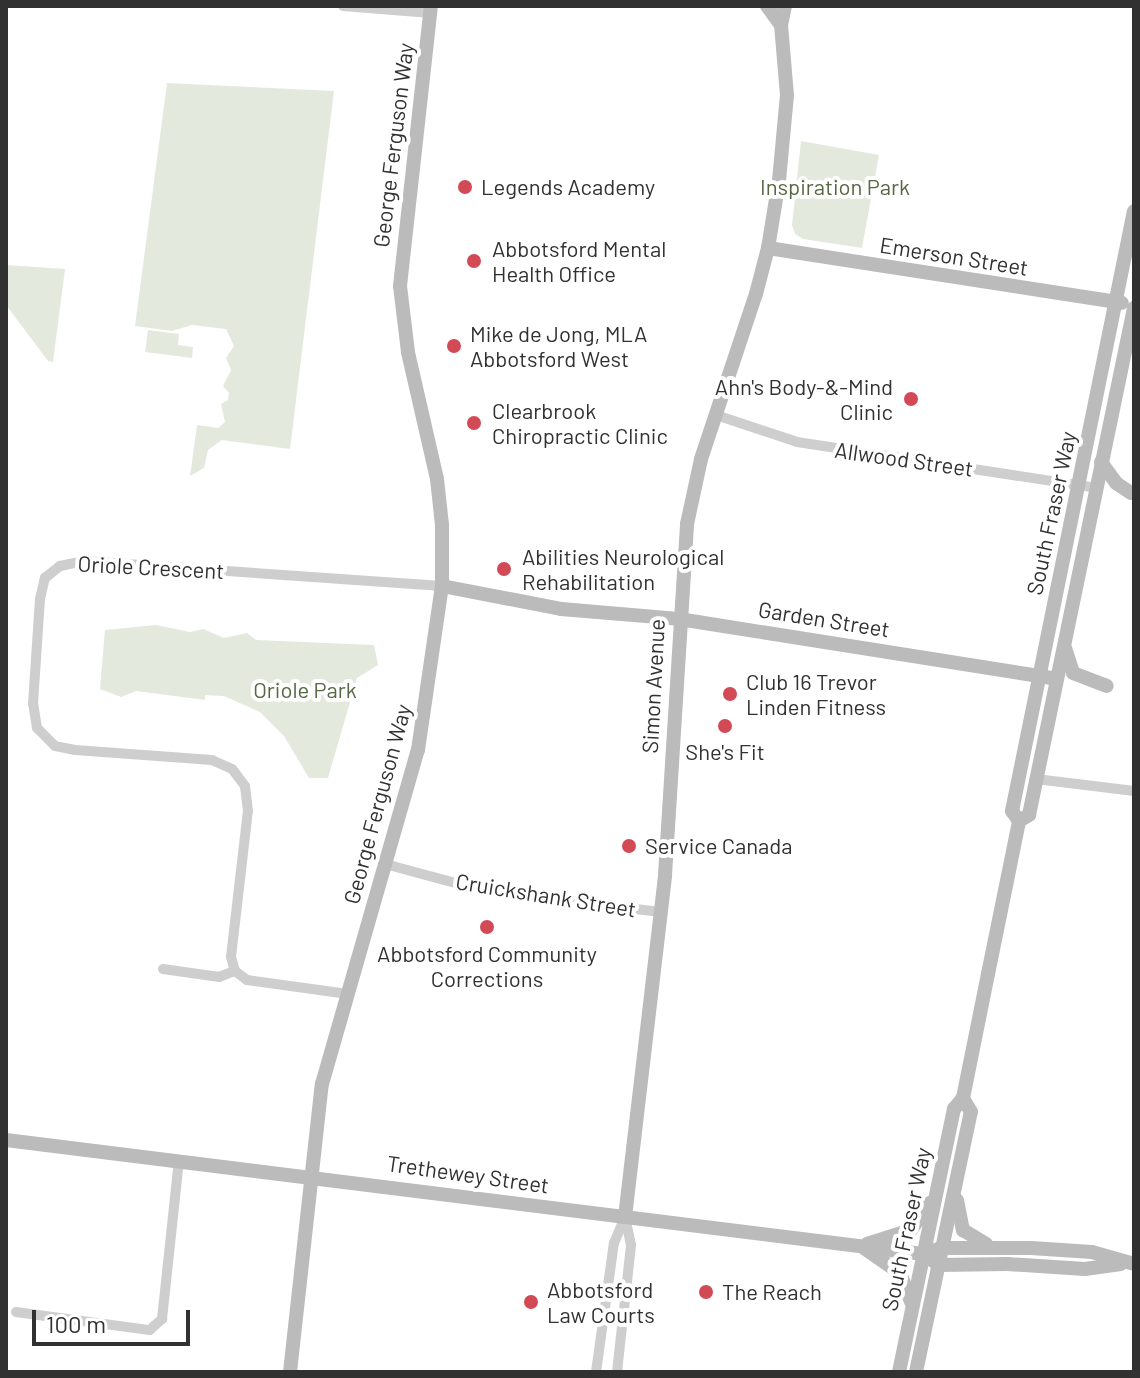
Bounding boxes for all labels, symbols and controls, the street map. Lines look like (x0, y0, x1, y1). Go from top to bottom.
street label: George Ferguson Way (367, 41, 419, 249)
place label: Legends Academy (481, 174, 655, 200)
park label: Inspiration Park (760, 174, 910, 200)
marker: Legends Academy (456, 178, 474, 196)
street label: Emerson Street (878, 231, 1030, 281)
place label: Abbotsford Mental Health Office (492, 235, 666, 286)
marker: Abbotsford Mental Health Office (463, 250, 485, 272)
place label: Mike de Jong, MLA Abbotsford West (470, 320, 647, 372)
marker: Mike de Jong, MLA Abbotsford West (445, 337, 463, 355)
place label: Ahn's Body-&-Mind Clinic (715, 373, 893, 424)
marker: Ahn's Body-&-Mind Clinic (900, 388, 922, 410)
place label: Clearbrook Chiropractic Clinic (492, 397, 668, 448)
marker: Clearbrook Chiropractic Clinic (463, 412, 485, 434)
street label: South Fraser Way (1021, 429, 1081, 597)
street label: Allwood Street (833, 436, 975, 482)
place label: Abilities Neurological Rehabilitation (522, 543, 724, 594)
street label: Oriole Crescent (77, 550, 225, 584)
marker: Abilities Neurological Rehabilitation (493, 558, 515, 580)
street label: Garden Street (756, 596, 892, 642)
street label: Simon Avenue (636, 618, 670, 754)
place label: Club 16 Trevor Linden Fitness (746, 668, 886, 720)
park label: Oriole Park (253, 677, 357, 703)
marker: Club 16 Trevor Linden Fitness (721, 685, 739, 703)
street label: George Ferguson Way (338, 701, 416, 907)
marker: She's Fit (716, 717, 734, 735)
place label: She's Fit (685, 739, 765, 765)
place label: Service Canada (645, 833, 793, 859)
marker: Service Canada (620, 837, 638, 855)
street label: Cruickshank Street (454, 868, 638, 922)
marker: Abbotsford Community Corrections (478, 918, 496, 936)
place label: Abbotsford Community Corrections (377, 940, 597, 992)
street label: South Fraser Way (876, 1145, 936, 1313)
street label: Trethewey Street (385, 1150, 551, 1198)
place label: Abbotsford Law Courts (547, 1276, 655, 1328)
place label: The Reach (722, 1279, 822, 1305)
marker: The Reach (697, 1283, 715, 1301)
marker: Abbotsford Law Courts (522, 1293, 540, 1311)
scale bar (36, 1294, 194, 1344)
text: 100 m (46, 1309, 106, 1338)

